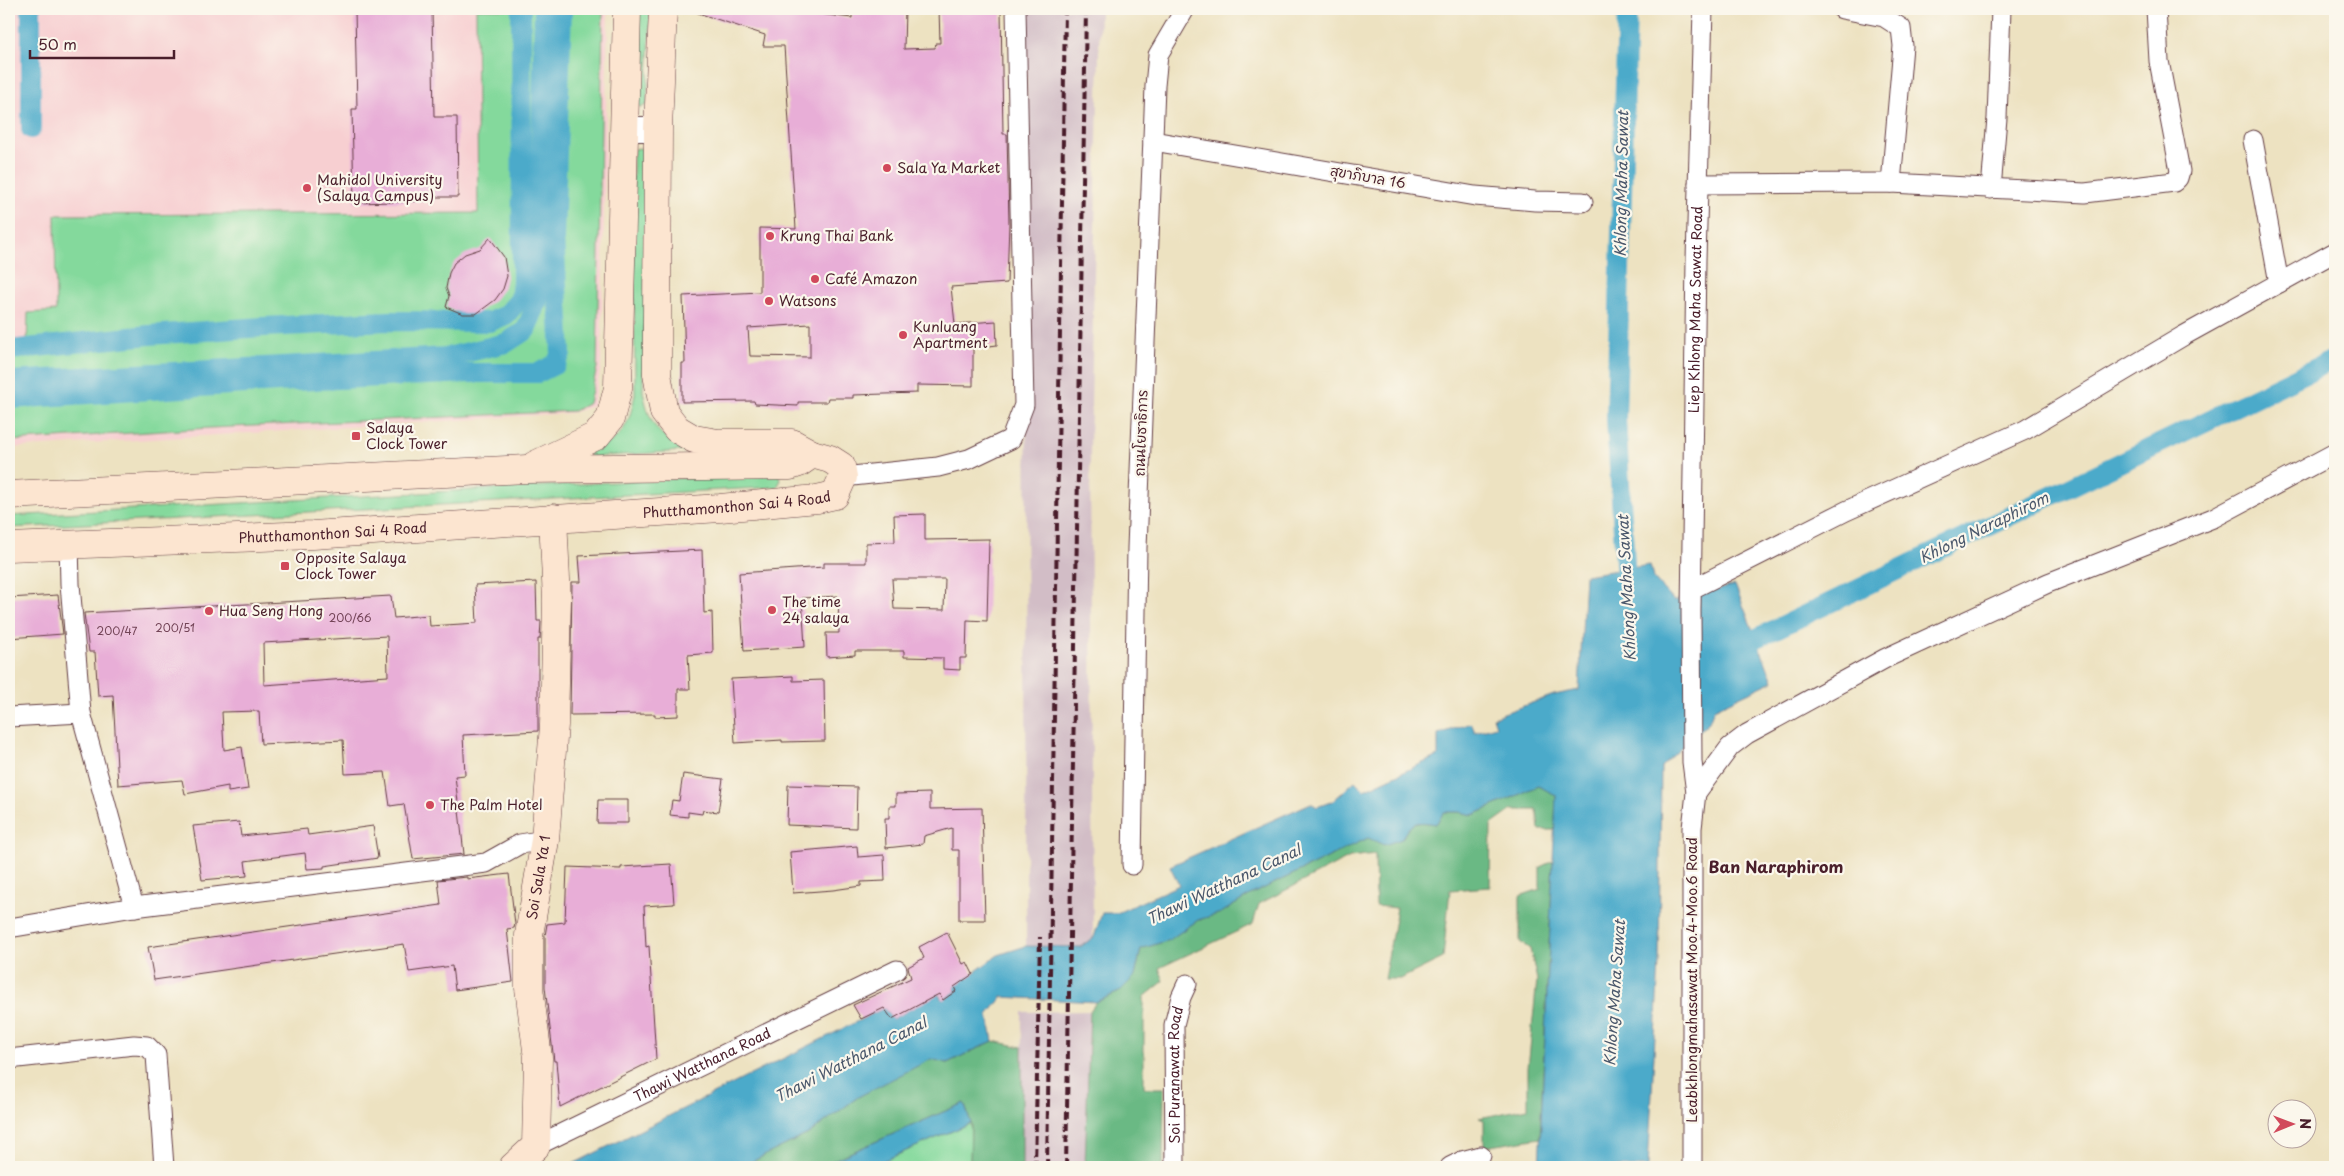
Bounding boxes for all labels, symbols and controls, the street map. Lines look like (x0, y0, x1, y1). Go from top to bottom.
scale bar (30, 28, 174, 60)
text: 50 m (38, 32, 77, 55)
water label: Khlong Maha Sawat (1608, 109, 1633, 257)
place label: Sala Ya Market (897, 157, 1001, 178)
street label: สุขาภิบาล 16 (1329, 160, 1408, 194)
marker: Sala Ya Market (881, 162, 893, 174)
place label: Mahidol University (Salaya Campus) (317, 169, 442, 206)
marker: Mahidol University (Salaya Campus) (301, 182, 313, 194)
street label: Liep Khlong Maha Sawat Road (1683, 206, 1708, 413)
place label: Krung Thai Bank (780, 225, 894, 246)
marker: Krung Thai Bank (764, 230, 776, 242)
place label: Café Amazon (825, 268, 917, 289)
marker: Café Amazon (809, 273, 821, 285)
place label: Watsons (779, 290, 836, 311)
marker: Watsons (763, 295, 775, 307)
place label: Kunluang Apartment (913, 316, 988, 353)
marker: Kunluang Apartment (897, 329, 909, 341)
street label: ถนนโยธาธิการ (1128, 389, 1153, 477)
place label: Salaya Clock Tower (366, 417, 448, 454)
marker: Salaya Clock Tower (350, 430, 362, 442)
street label: Phutthamonthon Sai 4 Road (642, 485, 833, 523)
water label: Khlong Naraphirom (1915, 485, 2052, 568)
water label: Khlong Maha Sawat (1610, 513, 1641, 662)
street label: Phutthamonthon Sai 4 Road (238, 516, 428, 548)
place label: Opposite Salaya Clock Tower (295, 547, 406, 584)
marker: Opposite Salaya Clock Tower (279, 560, 291, 572)
place label: The time 24 salaya (782, 591, 849, 628)
place label: Hua Seng Hong (219, 600, 323, 621)
marker: The time 24 salaya (766, 604, 778, 616)
marker: Hua Seng Hong (203, 605, 215, 617)
house number: 200/66 (329, 609, 371, 626)
house number: 200/51 (155, 619, 195, 636)
house number: 200/47 (97, 622, 138, 639)
place label: The Palm Hotel (440, 794, 543, 815)
marker: The Palm Hotel (424, 799, 436, 811)
street label: Soi Sala Ya 1 (521, 835, 555, 921)
water label: Thawi Watthana Canal (1143, 837, 1307, 929)
street label: Leabkhlongmahasawat Moo.4-Moo.6 Road (1681, 837, 1702, 1123)
district label: Ban Naraphirom (1709, 854, 1843, 878)
water label: Khlong Maha Sawat (1597, 917, 1630, 1067)
street label: Soi Puranawat Road (1163, 1004, 1188, 1144)
water label: Thawi Watthana Canal (770, 1009, 933, 1107)
street label: Thawi Watthana Road (630, 1022, 774, 1107)
north arrow (2266, 1098, 2316, 1148)
text: N (2295, 1118, 2316, 1129)

